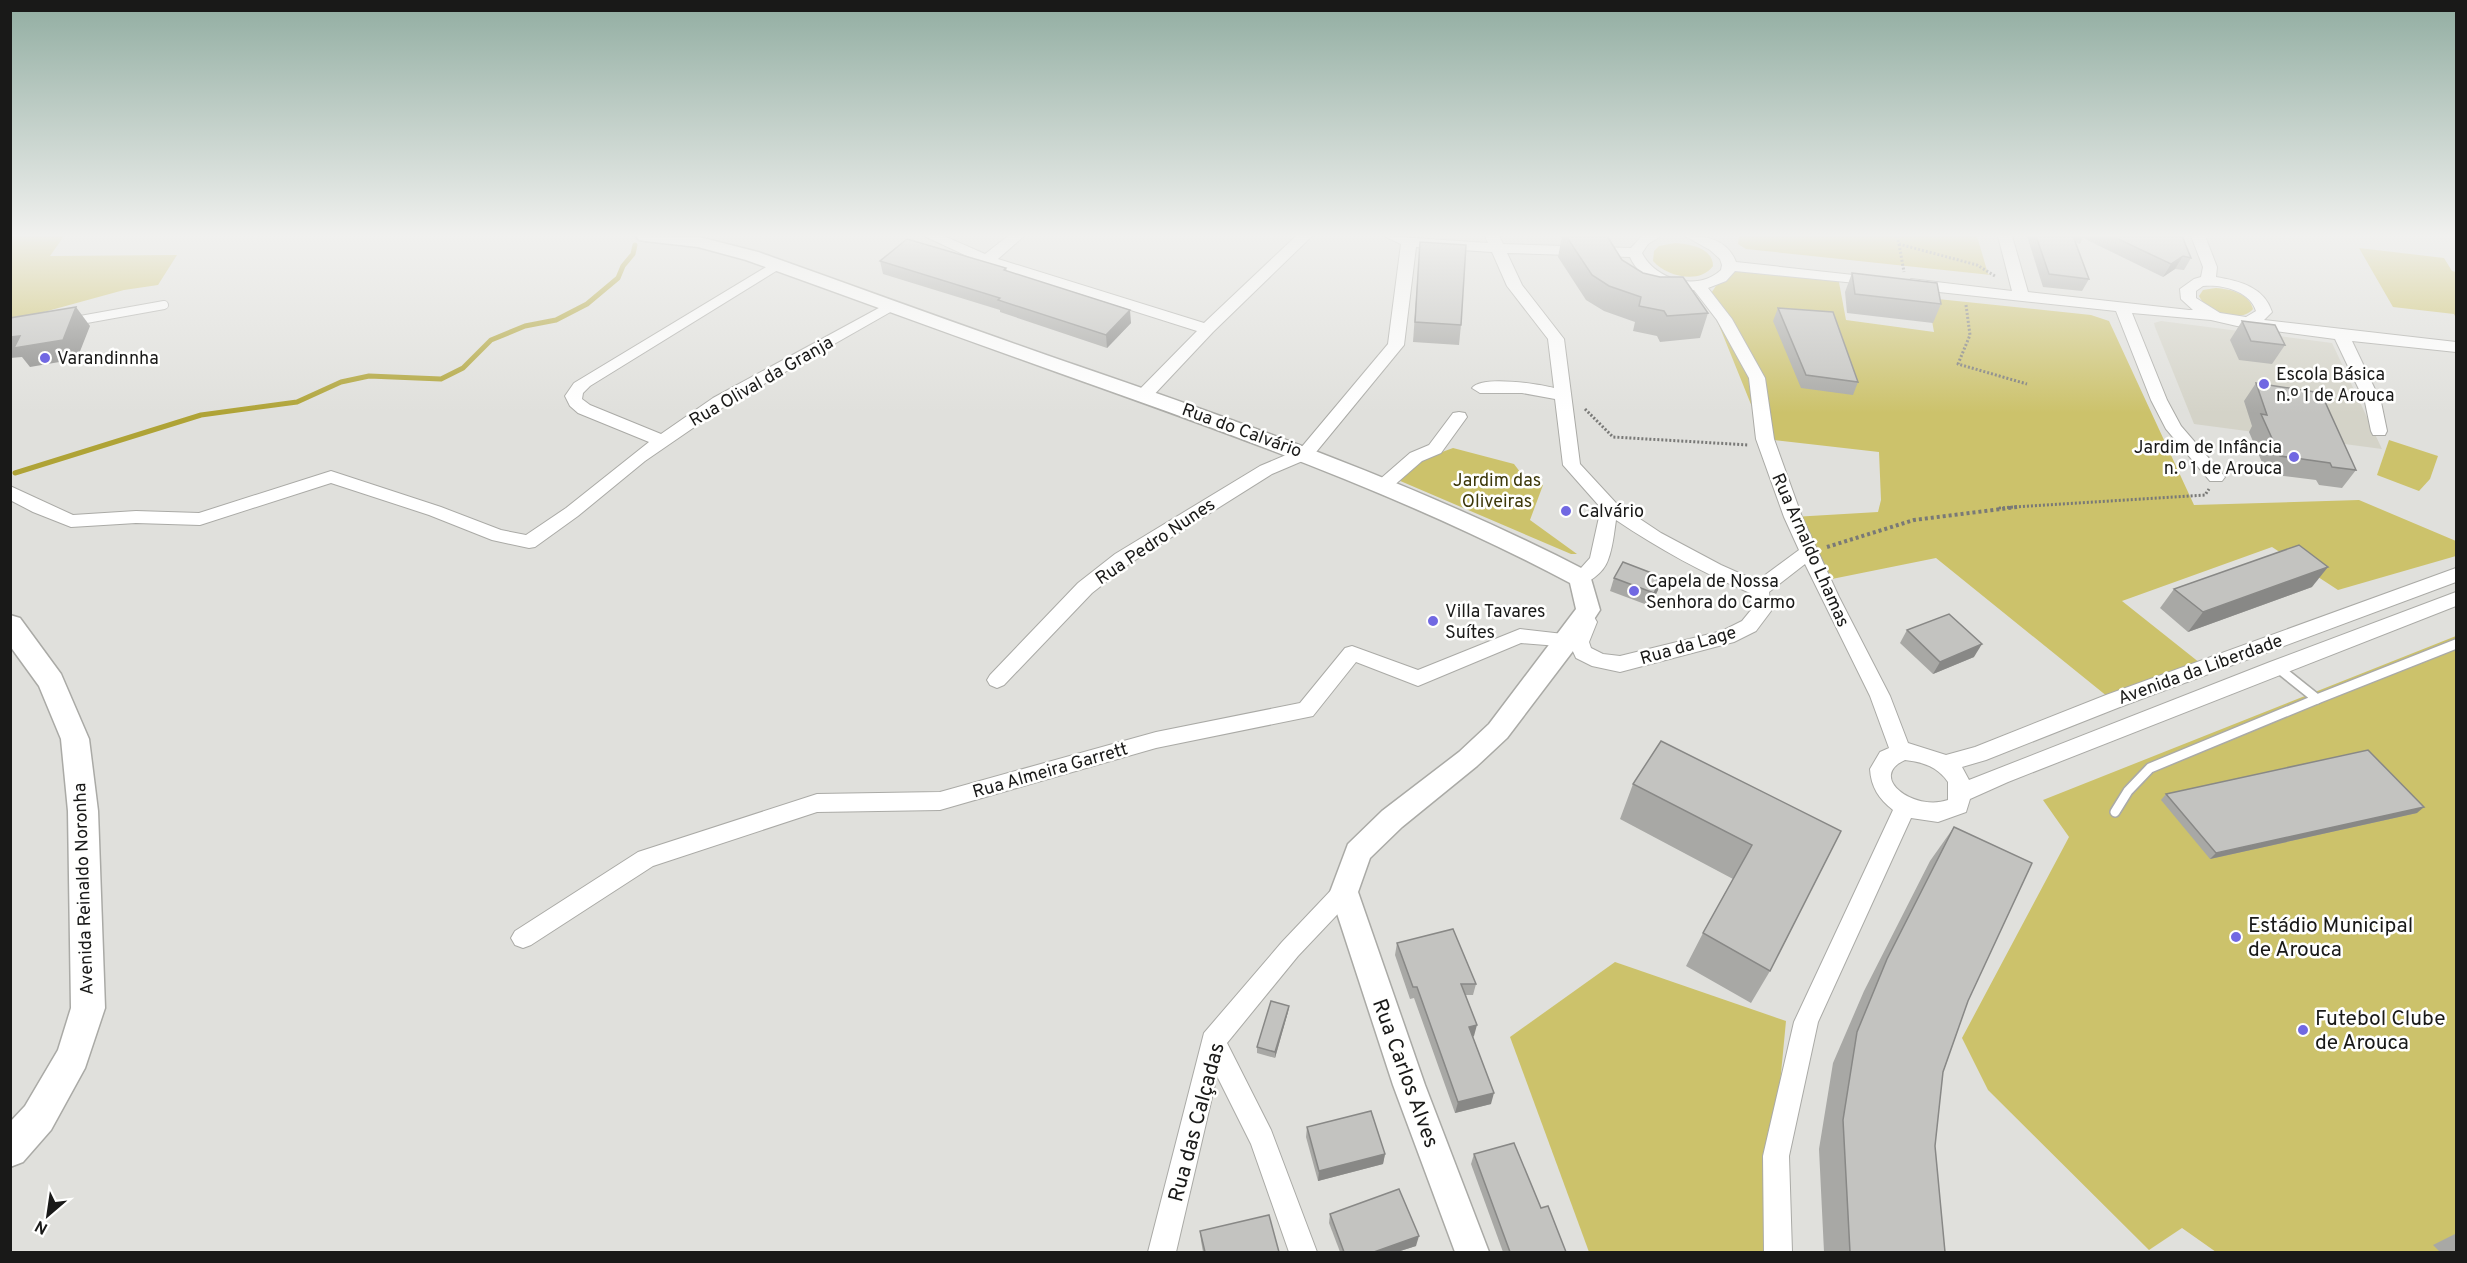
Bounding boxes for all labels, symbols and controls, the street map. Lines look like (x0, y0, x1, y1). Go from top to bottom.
street label: Rua Olival da Granja (686, 332, 838, 433)
place label: Varandinnha (57, 348, 159, 371)
marker: Varandinnha (38, 351, 52, 365)
place label: Escola Básica n.º 1 de Arouca (2276, 364, 2394, 408)
marker: Escola Básica n.º 1 de Arouca (2257, 377, 2271, 391)
street label: Rua do Calvário (1178, 399, 1305, 464)
place label: Jardim de Infância n.º 1 de Arouca (2134, 437, 2282, 481)
marker: Jardim de Infância n.º 1 de Arouca (2287, 450, 2301, 464)
park label: Jardim das Oliveiras (1453, 470, 1541, 514)
street label: Rua Arnaldo Lhamas (1765, 470, 1854, 631)
street label: Rua Pedro Nunes (1092, 494, 1220, 591)
place label: Calvário (1578, 501, 1644, 524)
marker: Calvário (1559, 504, 1573, 518)
place label: Capela de Nossa Senhora do Carmo (1646, 571, 1795, 615)
marker: Capela de Nossa Senhora do Carmo (1627, 584, 1641, 598)
place label: Villa Tavares Suítes (1445, 601, 1546, 645)
marker: Villa Tavares Suítes (1426, 614, 1440, 628)
street label: Rua da Lage (1638, 622, 1739, 671)
street label: Avenida da Liberdade (2115, 630, 2286, 711)
street label: Rua Almeira Garrett (970, 738, 1131, 805)
street label: Avenida Reinaldo Noronha (69, 782, 100, 996)
place label: Estádio Municipal de Arouca (2248, 913, 2413, 964)
marker: Estádio Municipal de Arouca (2229, 930, 2243, 944)
street label: Rua Carlos Alves (1365, 995, 1444, 1152)
place label: Futebol Clube de Arouca (2315, 1006, 2446, 1057)
marker: Futebol Clube de Arouca (2296, 1023, 2310, 1037)
street label: Rua das Calçadas (1163, 1040, 1232, 1205)
north arrow (18, 1185, 78, 1245)
text: N (32, 1215, 52, 1238)

